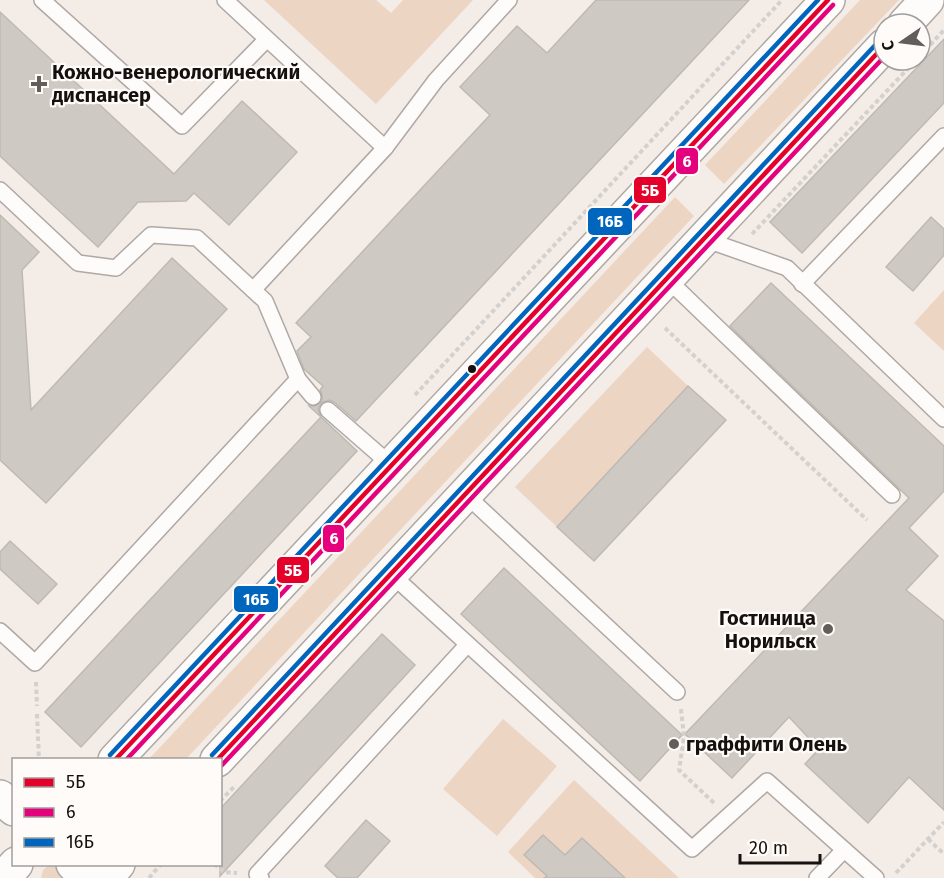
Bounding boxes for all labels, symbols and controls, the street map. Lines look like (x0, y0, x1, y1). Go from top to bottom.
north arrow (872, 12, 932, 72)
text: С (877, 38, 898, 52)
place label: Кожно-венерологический диспансер (52, 60, 300, 107)
marker: Кожно-венерологический диспансер (30, 75, 48, 93)
line badge: 6 (675, 147, 699, 175)
text: 6 (682, 152, 692, 171)
line badge: 5Б (633, 176, 667, 204)
text: 5Б (641, 181, 660, 200)
line badge: 16Б (587, 207, 633, 236)
text: 16Б (597, 212, 623, 231)
unlabelled marker (466, 363, 478, 375)
line badge: 6 (322, 524, 345, 553)
text: 6 (329, 529, 339, 548)
line badge: 5Б (276, 556, 310, 584)
text: 5Б (284, 561, 303, 580)
line badge: 16Б (233, 585, 279, 613)
text: 16Б (243, 590, 269, 609)
place label: Гостиница Норильск (719, 606, 817, 653)
marker: Гостиница Норильск (821, 622, 835, 636)
place label: граффити Олень (686, 732, 847, 756)
marker: граффити Олень (667, 737, 681, 751)
legend (12, 758, 222, 866)
text: 5Б (66, 771, 85, 793)
text: 6 (66, 801, 76, 823)
scale bar (740, 827, 820, 865)
text: 16Б (66, 831, 94, 853)
text: 20 m (749, 837, 788, 859)

